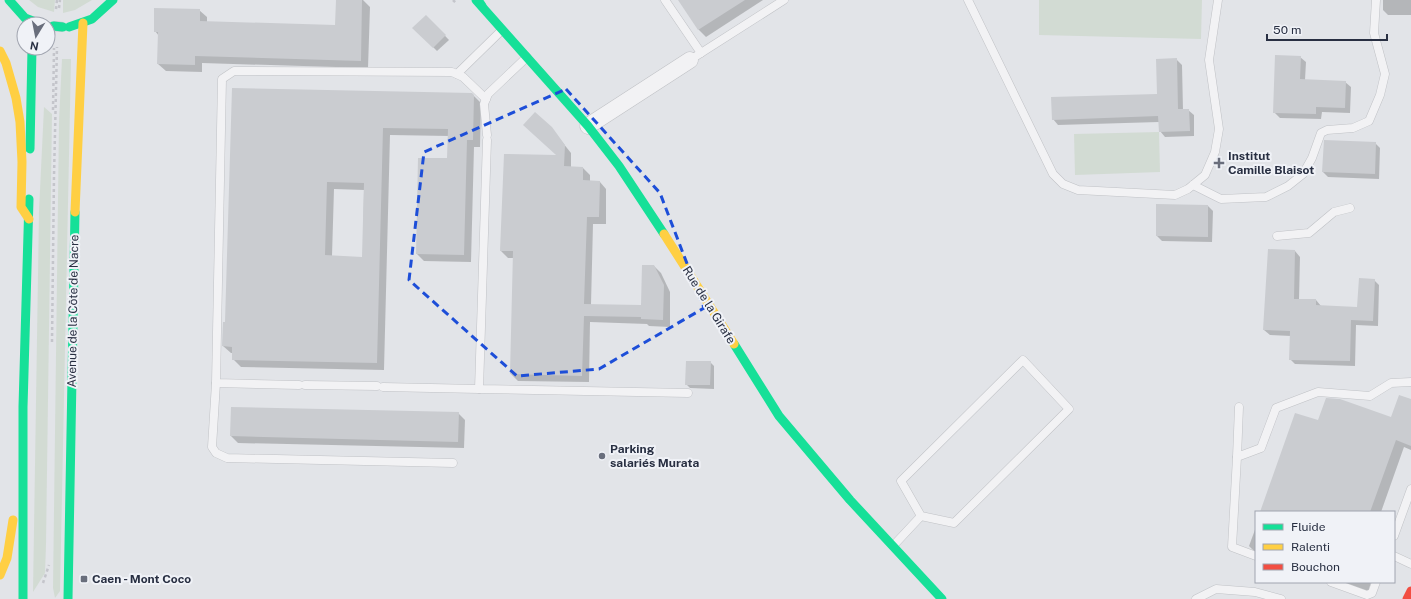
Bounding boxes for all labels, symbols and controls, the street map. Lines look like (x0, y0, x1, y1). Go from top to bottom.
north arrow (16, 16, 56, 56)
scale bar (1267, 16, 1387, 42)
text: 50 m (1273, 23, 1301, 37)
text: N (29, 39, 40, 53)
place label: Institut Camille Blaisot (1228, 149, 1314, 177)
marker: Institut Camille Blaisot (1213, 157, 1225, 169)
street label: Avenue de la Côte de Nacre (65, 234, 81, 388)
street label: Rue de la Girafe (680, 264, 739, 346)
place label: Parking salariés Murata (610, 442, 699, 470)
marker: Parking salariés Murata (597, 451, 607, 461)
legend (1255, 511, 1395, 583)
text: Fluide (1291, 520, 1326, 534)
text: Ralenti (1291, 540, 1330, 554)
text: Bouchon (1291, 560, 1340, 574)
place label: Caen - Mont Coco (92, 572, 191, 586)
marker: Caen - Mont Coco (79, 574, 89, 584)

